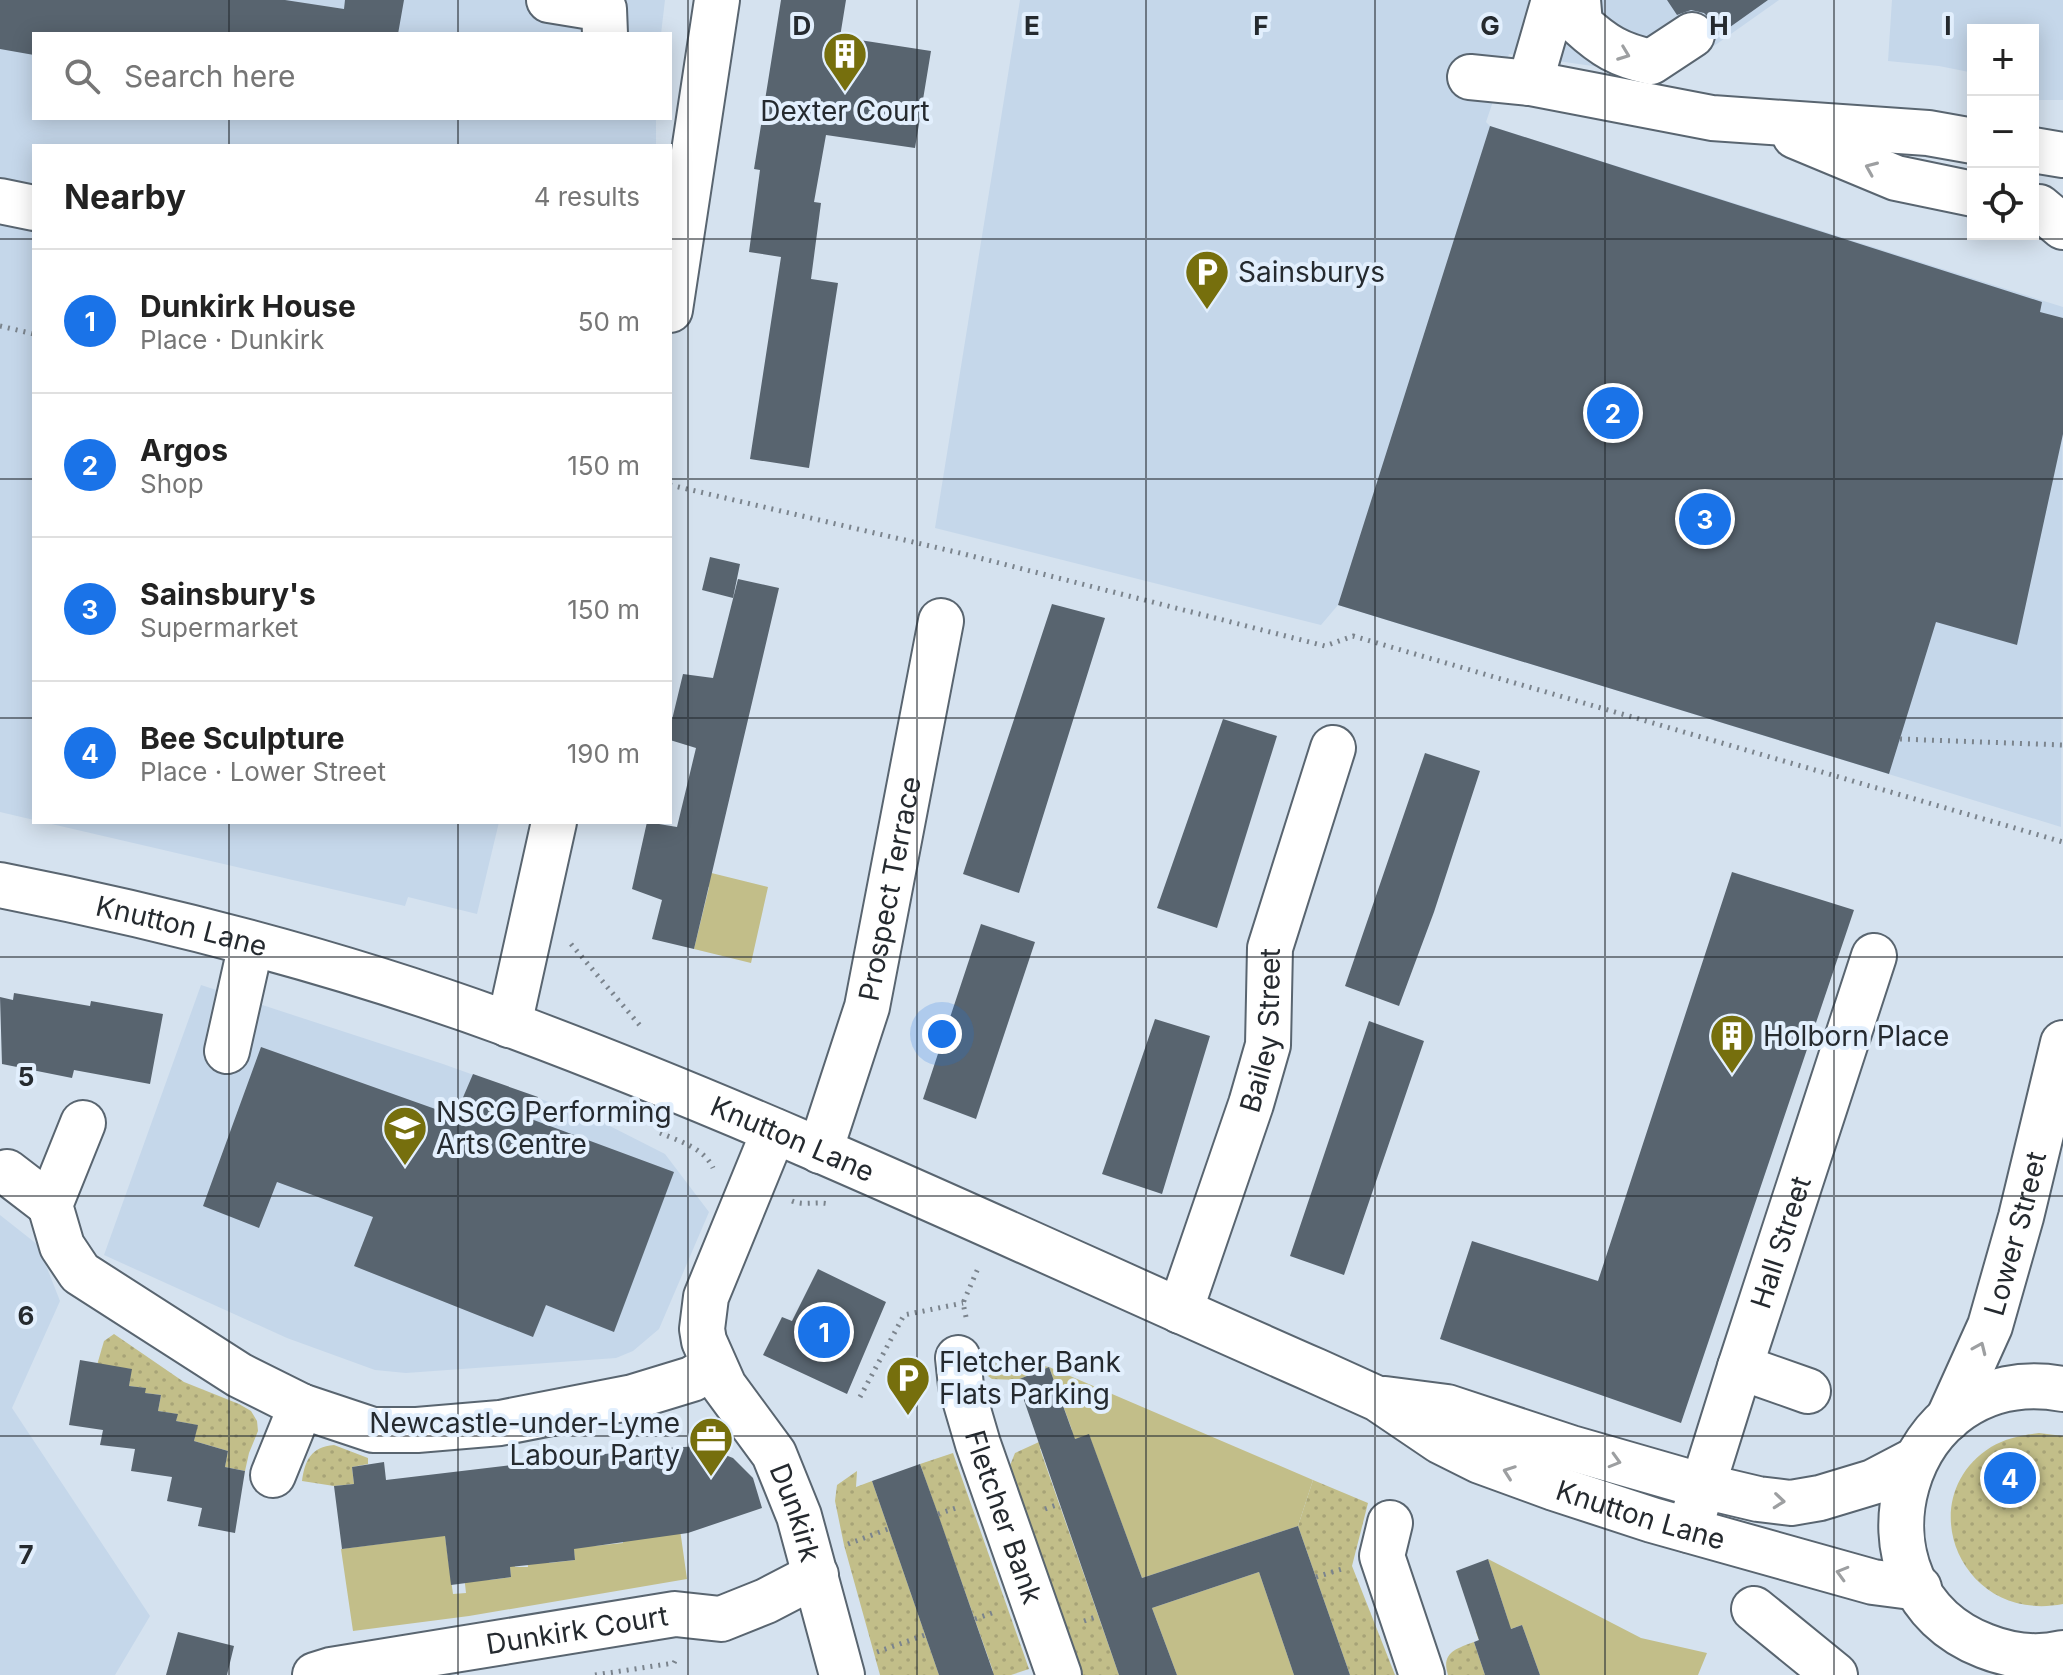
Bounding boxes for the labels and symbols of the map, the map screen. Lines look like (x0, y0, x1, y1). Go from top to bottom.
text: D (793, 10, 811, 41)
text: E (1024, 10, 1040, 41)
text: F (1253, 10, 1269, 41)
text: G (1480, 10, 1500, 41)
text: H (1709, 10, 1729, 41)
text: I (1944, 10, 1952, 41)
building icon: Dexter Court (821, 30, 869, 93)
one-way arrow (1616, 44, 1630, 61)
place label: Dexter Court (760, 94, 930, 128)
one-way arrow (1865, 161, 1879, 177)
parking icon: Sainsburys (1183, 248, 1231, 311)
place label: Sainsburys (1238, 255, 1385, 289)
pin: 2 (1587, 383, 1639, 443)
pin: 3 (1679, 489, 1731, 549)
street label: Prospect Terrace (852, 774, 928, 1004)
street label: Knutton Lane (93, 889, 271, 963)
street label: Bailey Street (1232, 948, 1287, 1116)
building icon: Holborn Place (1708, 1012, 1756, 1075)
your location (922, 1014, 962, 1054)
place label: Holborn Place (1763, 1019, 1949, 1053)
text: 5 (18, 1061, 34, 1092)
street label: Knutton Lane (705, 1089, 880, 1189)
place label: NSCG Performing Arts Centre (436, 1095, 672, 1161)
school or university icon: NSCG Performing Arts Centre (381, 1104, 429, 1167)
street label: Lower Street (1977, 1148, 2053, 1319)
street label: Hall Street (1743, 1172, 1818, 1313)
text: 6 (18, 1300, 34, 1331)
pin: 1 (798, 1302, 850, 1362)
one-way arrow (1970, 1341, 1986, 1356)
place label: Fletcher Bank Flats Parking (939, 1345, 1121, 1411)
parking icon: Fletcher Bank Flats Parking (884, 1354, 932, 1417)
place label: Newcastle-under-Lyme Labour Party (369, 1406, 680, 1472)
office icon: Newcastle-under-Lyme Labour Party (687, 1415, 735, 1478)
street label: Fletcher Bank (958, 1426, 1050, 1608)
pin: 4 (1984, 1448, 2036, 1508)
one-way arrow (1608, 1452, 1622, 1468)
street label: Dunkirk (763, 1458, 828, 1565)
one-way arrow (1503, 1465, 1517, 1481)
street label: Knutton Lane (1552, 1473, 1729, 1557)
one-way arrow (1773, 1492, 1786, 1509)
text: 7 (18, 1539, 34, 1570)
one-way arrow (1836, 1566, 1850, 1582)
street label: Dunkirk Court (484, 1598, 670, 1661)

